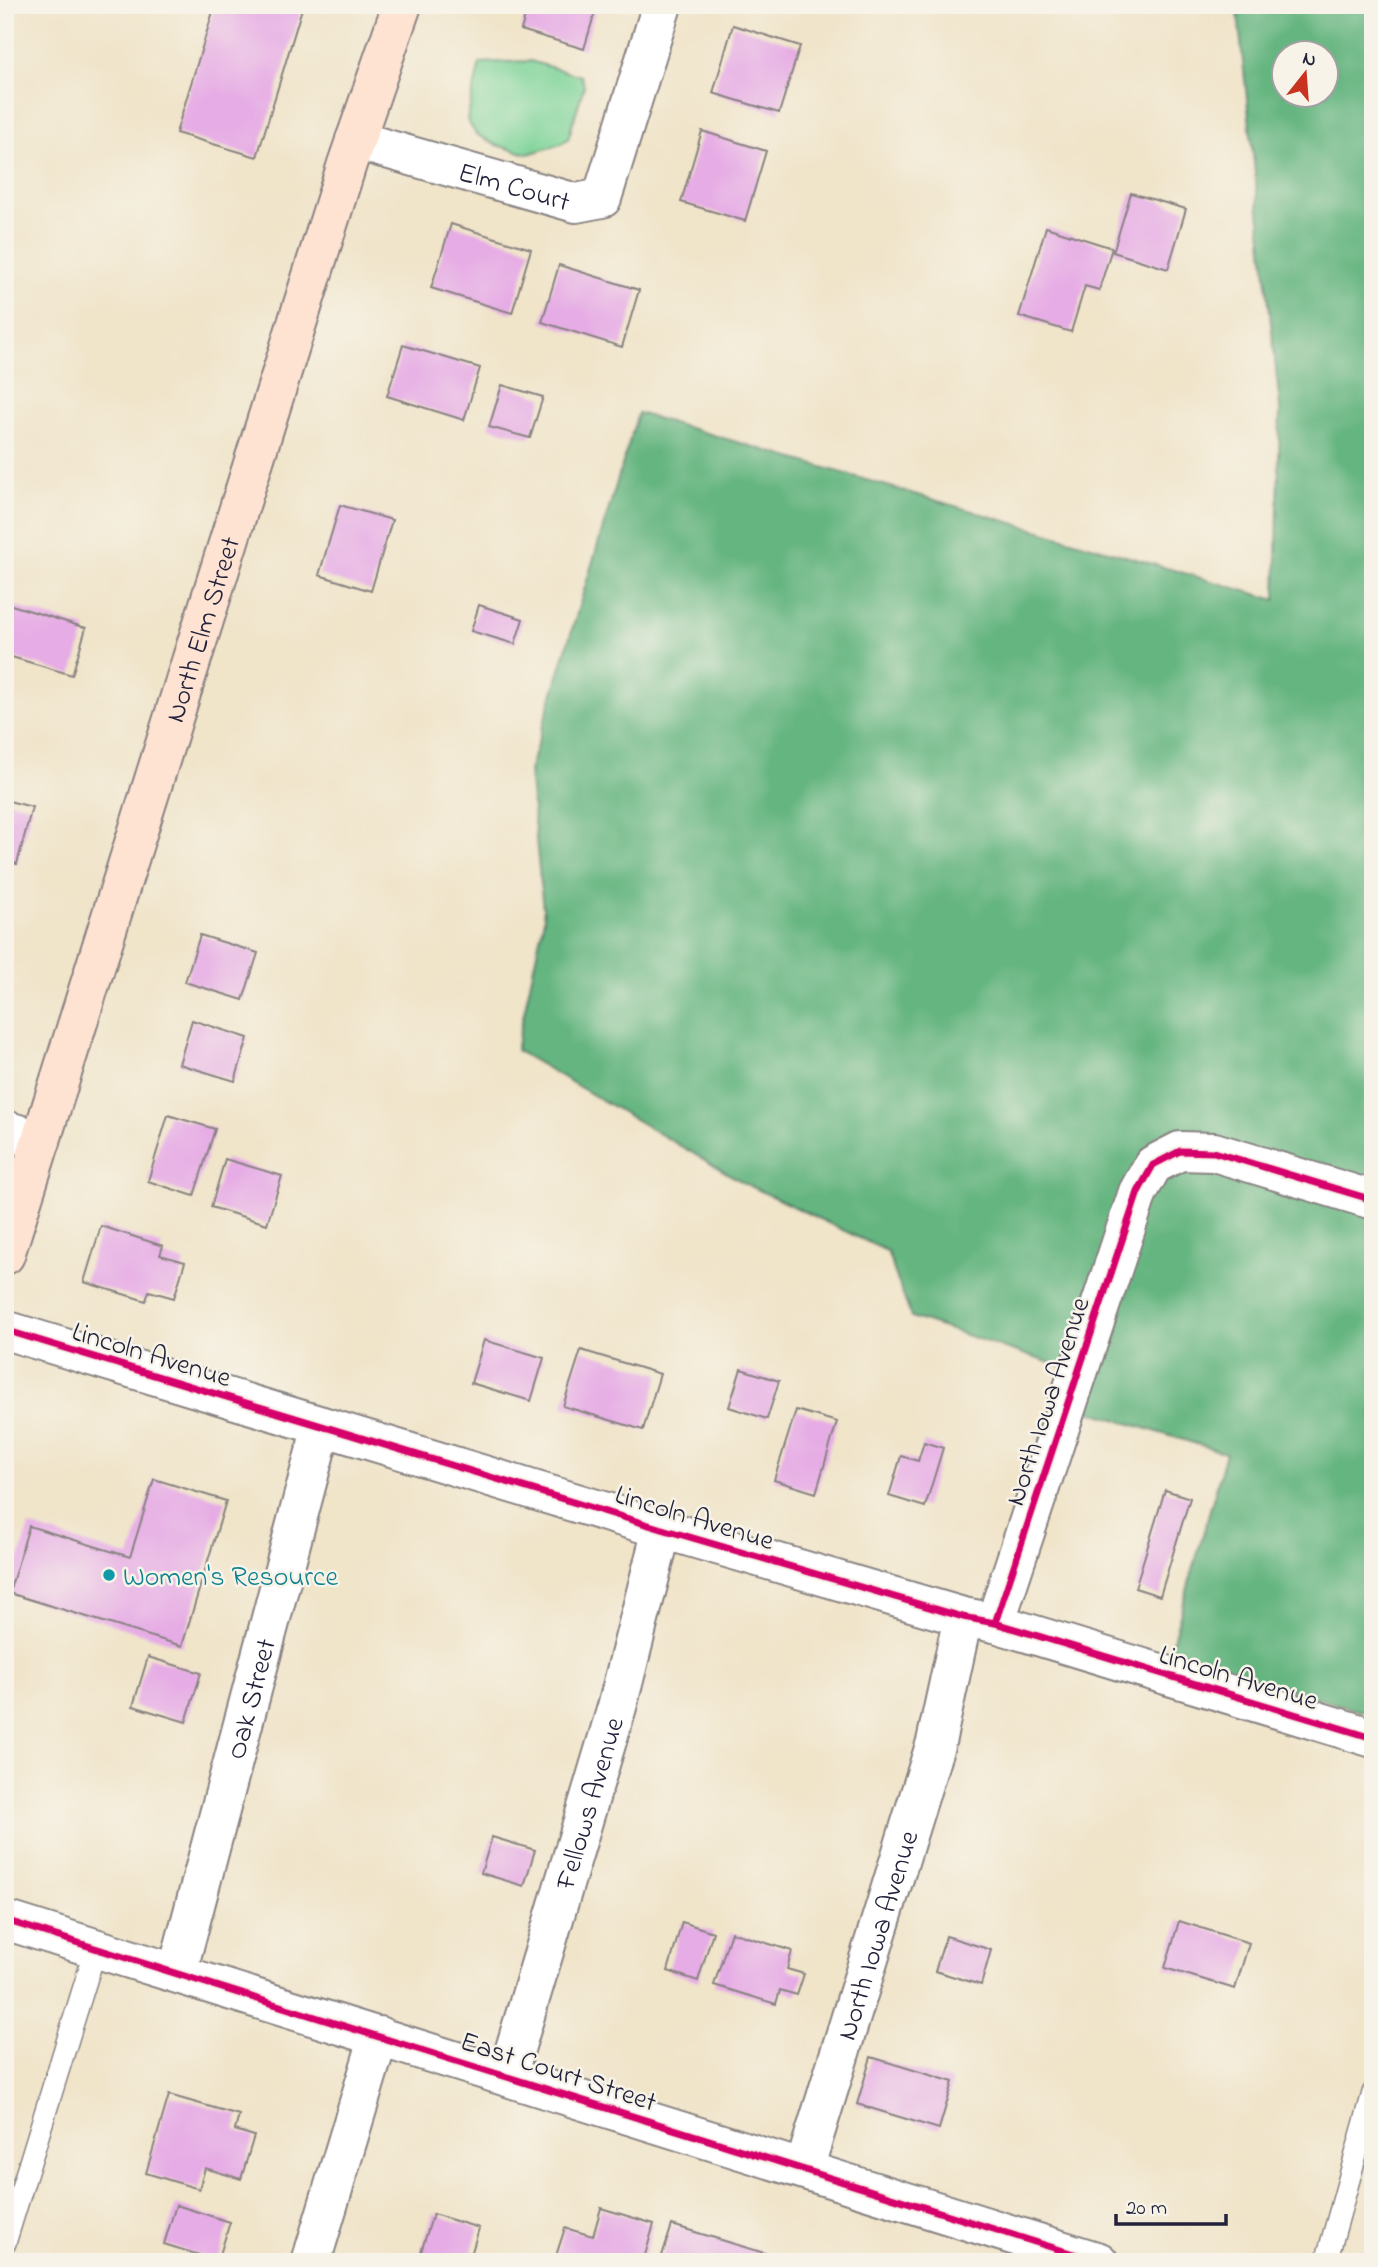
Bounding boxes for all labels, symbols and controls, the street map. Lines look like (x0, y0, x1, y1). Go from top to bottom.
north arrow (1270, 38, 1340, 108)
text: N (1299, 45, 1319, 75)
street label: Elm Court (453, 153, 574, 224)
street label: North Elm Street (156, 532, 253, 728)
street label: North Iowa Avenue (996, 1292, 1103, 1512)
street label: Lincoln Avenue (66, 1313, 236, 1400)
street label: Lincoln Avenue (609, 1476, 779, 1563)
place label: Women's Resource (123, 1558, 338, 1599)
marker: Women's Resource (101, 1567, 117, 1583)
street label: Oak Street (218, 1634, 289, 1764)
street label: Lincoln Avenue (1153, 1636, 1323, 1723)
street label: Fellows Avenue (546, 1712, 637, 1896)
street label: North Iowa Avenue (828, 1826, 932, 2046)
street label: East Court Street (454, 2022, 661, 2124)
scale bar (1116, 2183, 1226, 2227)
text: 20 m (1126, 2194, 1167, 2224)

